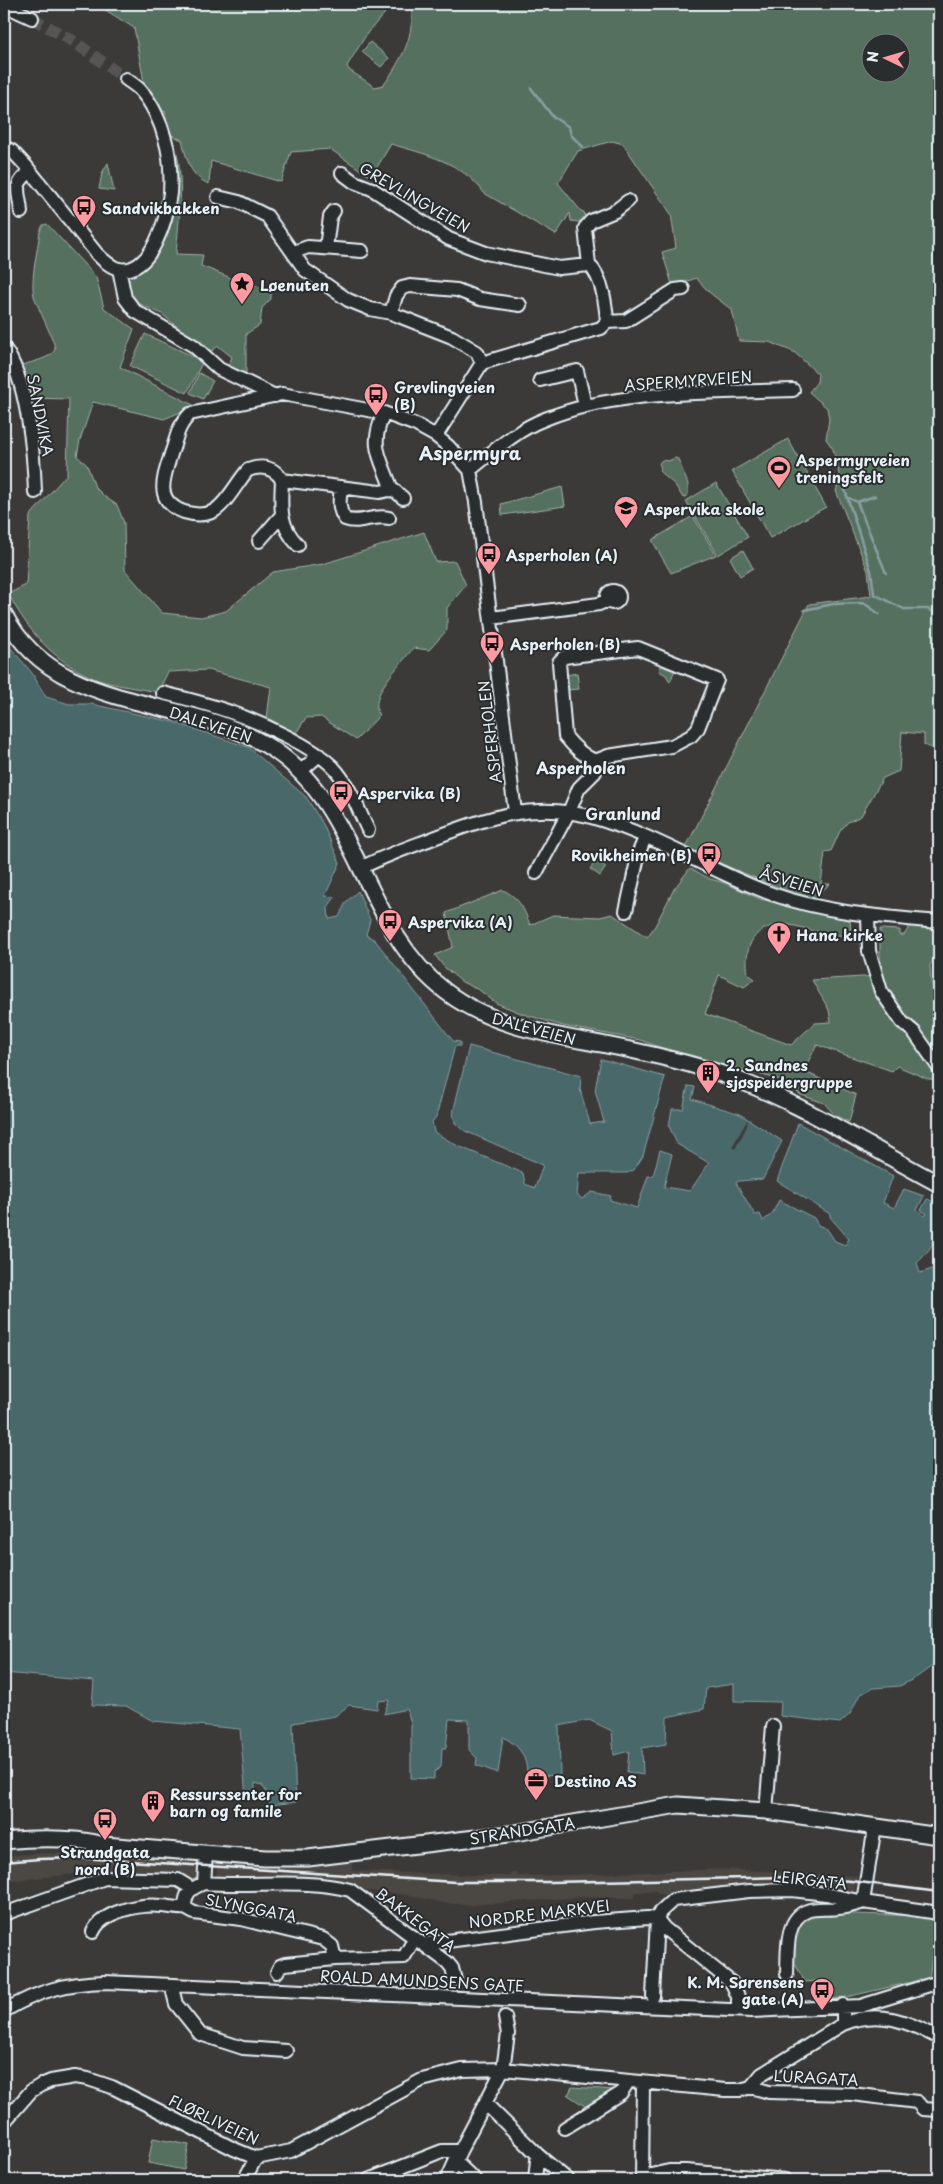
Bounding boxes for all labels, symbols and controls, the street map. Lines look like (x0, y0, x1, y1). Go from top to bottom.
north arrow (860, 32, 910, 82)
text: N (862, 50, 883, 63)
street label: GREVLINGVEIEN (355, 156, 475, 238)
bus stop icon: Sandvikbakken (71, 194, 97, 228)
place label: Sandvikbakken (102, 196, 219, 219)
place icon: Løenuten (229, 271, 255, 305)
place label: Løenuten (260, 273, 329, 296)
street label: ASPERMYRVEIEN (623, 364, 753, 396)
street label: SANDVIKA (22, 372, 60, 458)
place label: Grevlingveien (B) (394, 375, 495, 415)
bus stop icon: Grevlingveien (B) (363, 382, 389, 416)
district label: Aspermyra (419, 439, 522, 466)
place label: Aspermyrveien treningsfelt (796, 448, 910, 488)
sports icon: Aspermyrveien treningsfelt (766, 455, 792, 489)
school or university icon: Aspervika skole (613, 495, 639, 529)
place label: Aspervika skole (644, 497, 765, 520)
bus stop icon: Asperholen (A) (476, 541, 502, 575)
place label: Asperholen (A) (506, 543, 618, 566)
bus stop icon: Asperholen (B) (479, 630, 505, 664)
place label: Asperholen (B) (510, 632, 620, 655)
street label: ASPERHOLEN (471, 679, 507, 785)
street label: DALEVEIEN (167, 700, 255, 748)
district label: Asperholen (536, 755, 626, 779)
bus stop icon: Aspervika (B) (328, 779, 354, 813)
place label: Aspervika (B) (358, 781, 461, 804)
district label: Granlund (585, 801, 661, 825)
bus stop icon: Rovikheimen (B) (696, 841, 722, 875)
place label: Rovikheimen (B) (571, 843, 692, 866)
street label: ÅSVEIEN (757, 860, 827, 902)
bus stop icon: Aspervika (A) (377, 908, 403, 942)
place label: Aspervika (A) (408, 910, 513, 933)
church icon: Hana kirke (766, 921, 792, 955)
place label: Hana kirke (796, 923, 883, 946)
street label: DALEVEIEN (490, 1006, 578, 1050)
place label: 2. Sandnes sjøspeidergruppe (726, 1053, 853, 1093)
building icon: 2. Sandnes sjøspeidergruppe (695, 1060, 721, 1094)
office icon: Destino AS (523, 1767, 549, 1801)
place label: Destino AS (554, 1769, 637, 1792)
place label: Ressurssenter for barn og famile (170, 1782, 302, 1822)
building icon: Ressurssenter for barn og famile (140, 1789, 166, 1823)
bus stop icon: Strandgata nord (B) (92, 1807, 118, 1841)
street label: STRANDGATA (468, 1810, 576, 1850)
place label: Strandgata nord (B) (60, 1840, 150, 1880)
street label: LEIRGATA (772, 1864, 848, 1894)
street label: BAKKEGATA (371, 1881, 461, 1957)
street label: SLYNGGATA (203, 1887, 299, 1927)
street label: NORDRE MARKVEI (467, 1893, 611, 1933)
street label: ROALD AMUNDSENS GATE (319, 1963, 525, 1997)
place label: K. M. Sørensens gate (A) (687, 1970, 804, 2010)
bus stop icon: K. M. Sørensens gate (A) (809, 1977, 835, 2011)
street label: LURAGATA (773, 2063, 859, 2091)
street label: FLØRLIVEIEN (165, 2088, 263, 2150)

